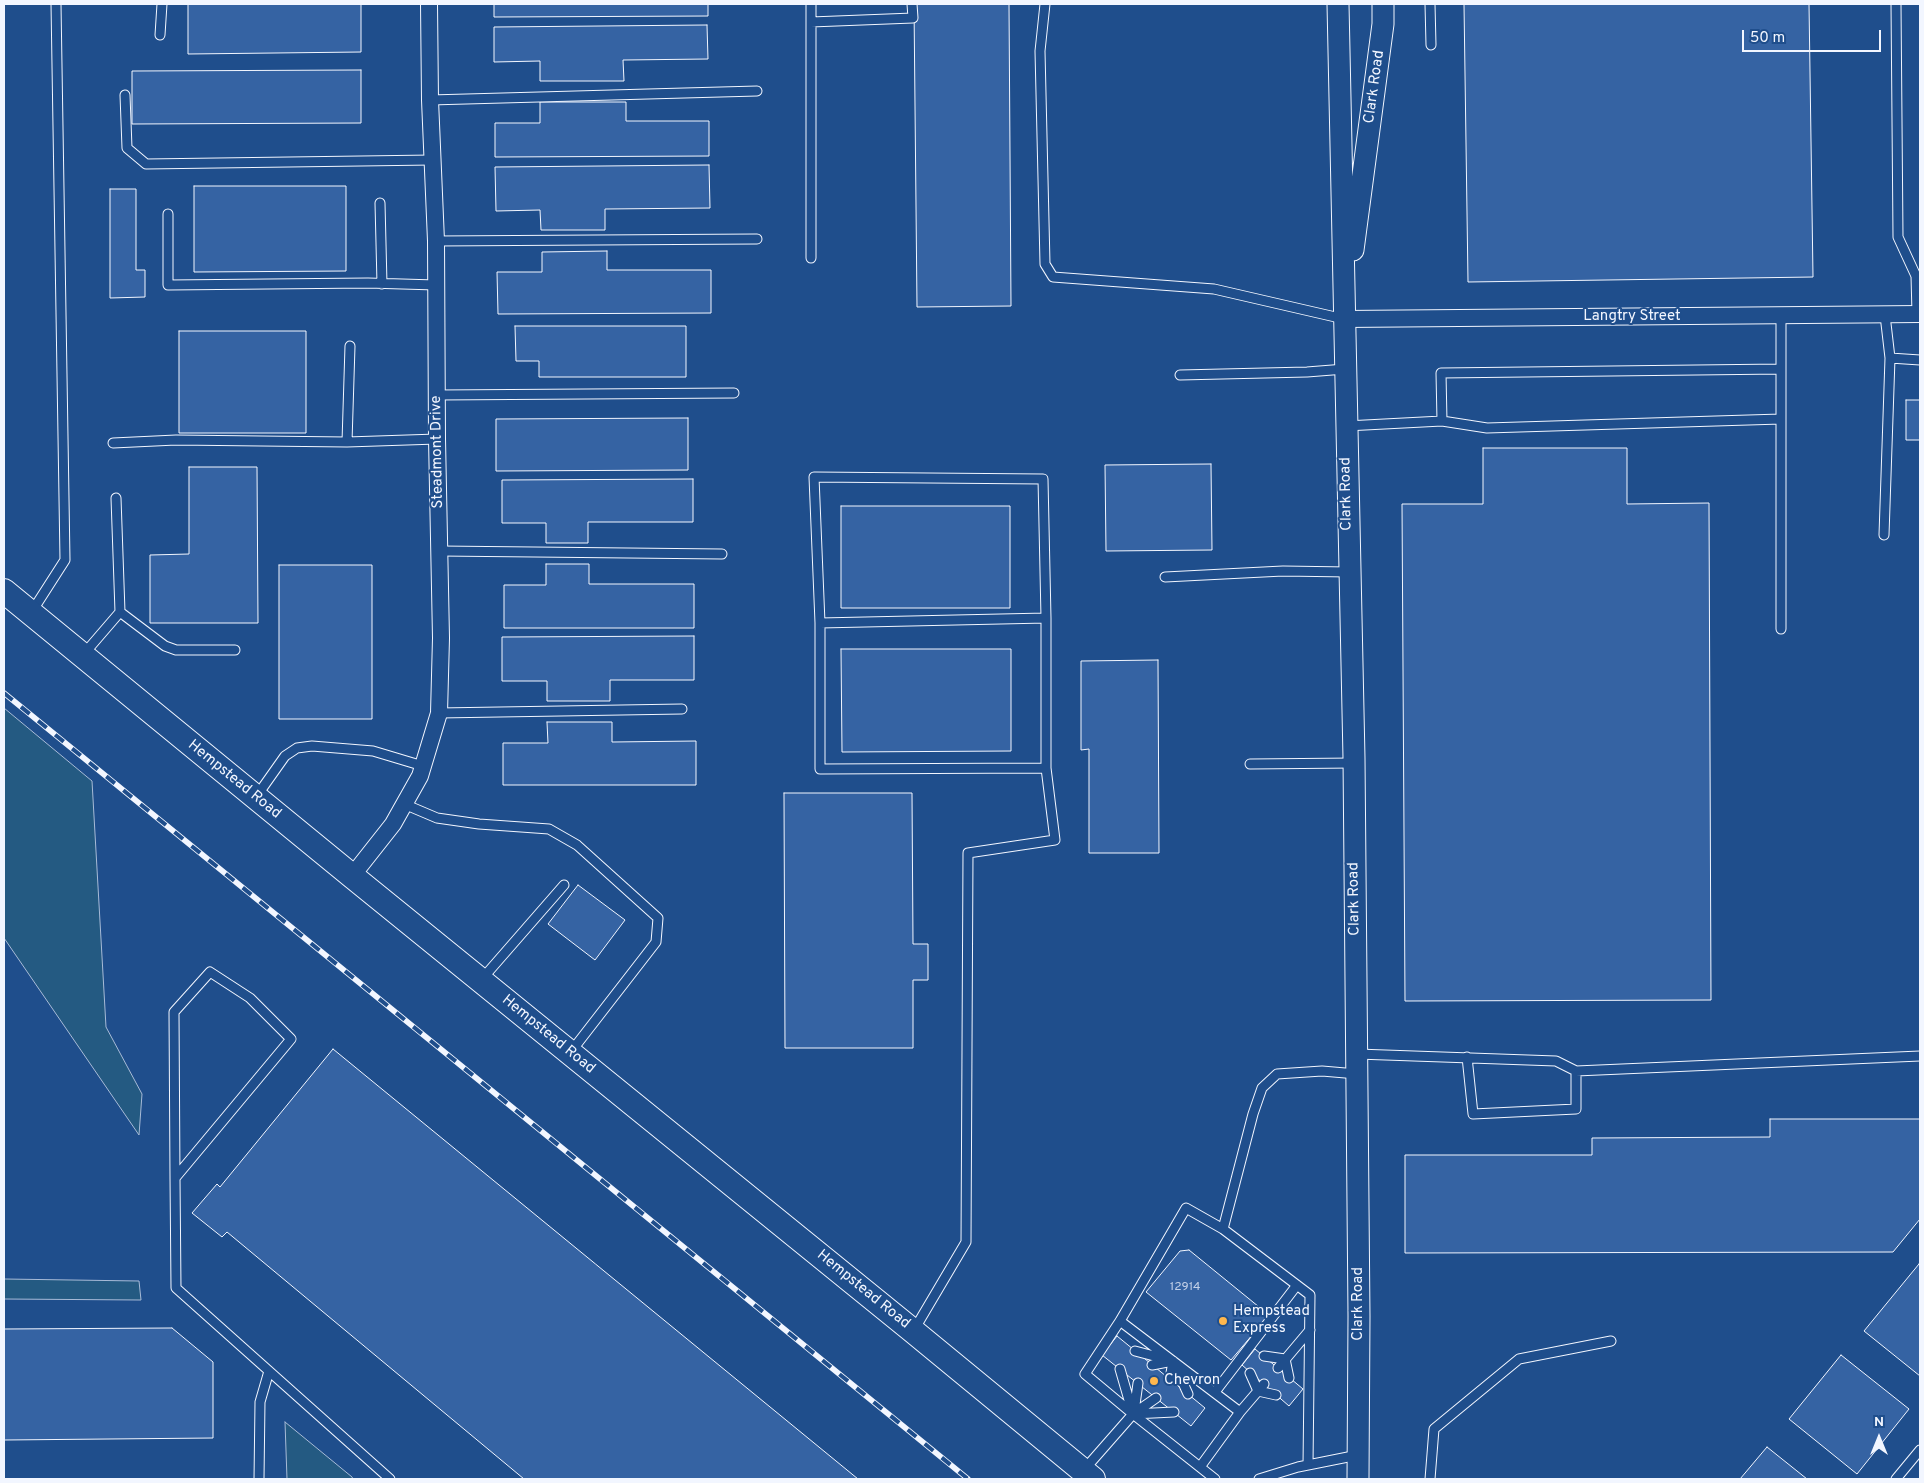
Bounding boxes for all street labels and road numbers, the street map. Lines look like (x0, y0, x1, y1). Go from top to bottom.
street label: Clark Road (1361, 49, 1389, 125)
street label: Langtry Street (1583, 308, 1681, 326)
street label: Steadmont Drive (428, 395, 448, 509)
street label: Clark Road (1337, 457, 1357, 531)
street label: Hempstead Road (184, 737, 284, 823)
street label: Clark Road (1345, 862, 1365, 936)
street label: Hempstead Road (498, 992, 598, 1078)
street label: Hempstead Road (813, 1247, 913, 1333)
street label: Clark Road (1350, 1267, 1368, 1341)

